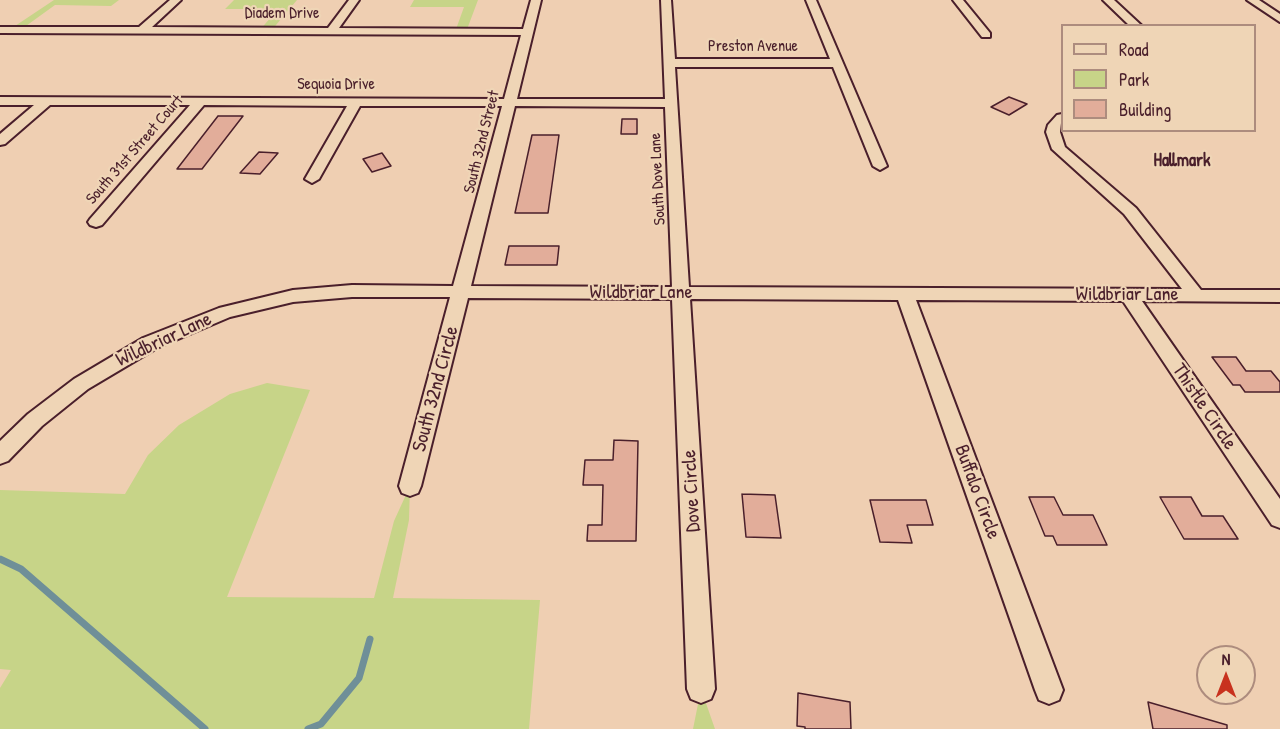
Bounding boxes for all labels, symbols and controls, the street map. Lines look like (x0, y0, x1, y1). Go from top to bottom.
street label: Diadem Drive (245, 4, 319, 24)
legend (1061, 24, 1256, 132)
street label: Preston Avenue (708, 37, 798, 57)
text: Road (1119, 37, 1149, 62)
text: Park (1119, 67, 1149, 92)
street label: Sequoia Drive (297, 75, 375, 95)
street label: South 32nd Street (460, 89, 504, 195)
street label: South 31st Street Court (82, 91, 188, 209)
text: Building (1119, 97, 1171, 122)
street label: South Dove Lane (646, 132, 670, 226)
district label: Hallmark (1154, 150, 1210, 172)
street label: Wildbriar Lane (590, 281, 692, 305)
street label: Wildbriar Lane (1076, 283, 1178, 307)
street label: Wildbriar Lane (112, 307, 216, 373)
street label: South 32nd Circle (408, 324, 464, 454)
street label: Thistle Circle (1166, 359, 1242, 455)
street label: Buffalo Circle (949, 442, 1005, 542)
street label: Dove Circle (678, 449, 706, 533)
north arrow (1196, 645, 1256, 705)
text: N (1222, 648, 1230, 670)

